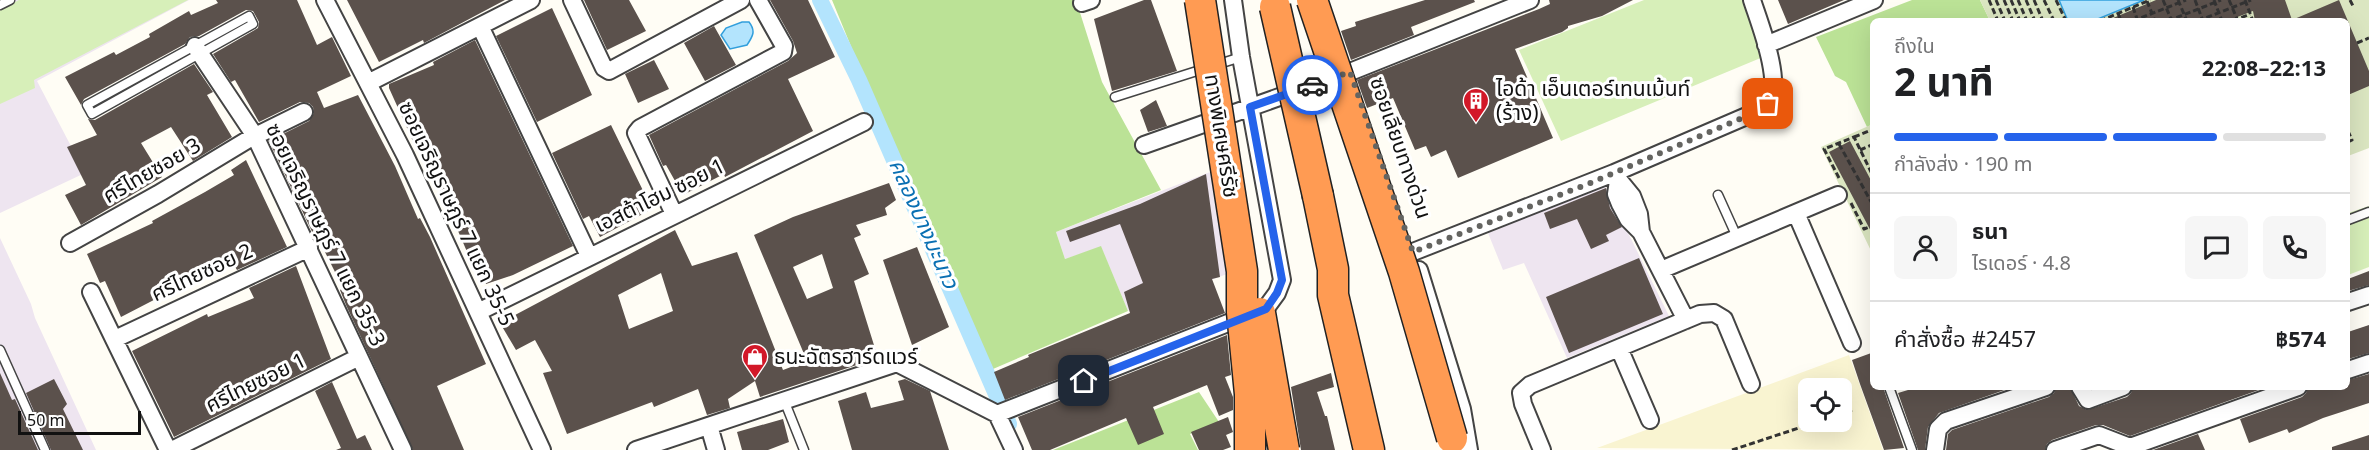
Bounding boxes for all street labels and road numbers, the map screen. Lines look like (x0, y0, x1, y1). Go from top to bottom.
street label: ทางพิเศษศรีรัช (1196, 72, 1246, 200)
street label: ซอยเลียบทางด่วน (1361, 73, 1439, 223)
street label: ซอยเจริญราษฎร์ 7 แยก 35-5 (390, 96, 522, 332)
street label: ซอยเจริญราษฎร์ 7 แยก 35-3 (257, 118, 393, 352)
street label: ศรีไทยซอย 3 (97, 130, 207, 212)
street label: เอสต้าโฮม ซอย 1 (589, 151, 731, 241)
street label: ศรีไทยซอย 2 (146, 236, 258, 310)
street label: ศรีไทยซอย 1 (200, 345, 312, 421)

